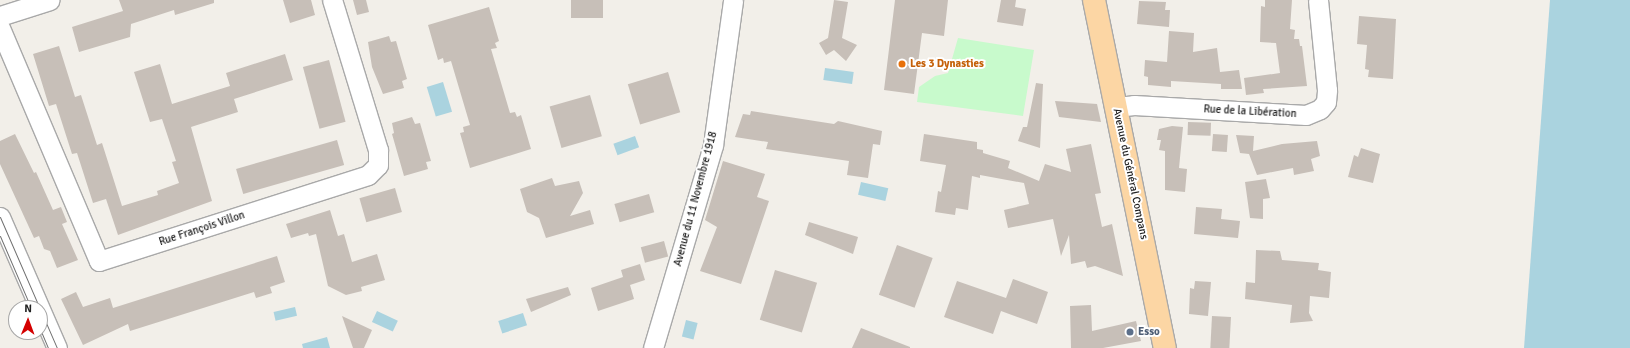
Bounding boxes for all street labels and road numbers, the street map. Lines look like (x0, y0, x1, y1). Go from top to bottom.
street label: Rue de la Libération (1203, 103, 1297, 121)
street label: Avenue du Général Compans (1110, 107, 1150, 241)
street label: Avenue du 11 Novembre 1918 (672, 130, 720, 268)
street label: Rue François Villon (157, 209, 247, 249)

